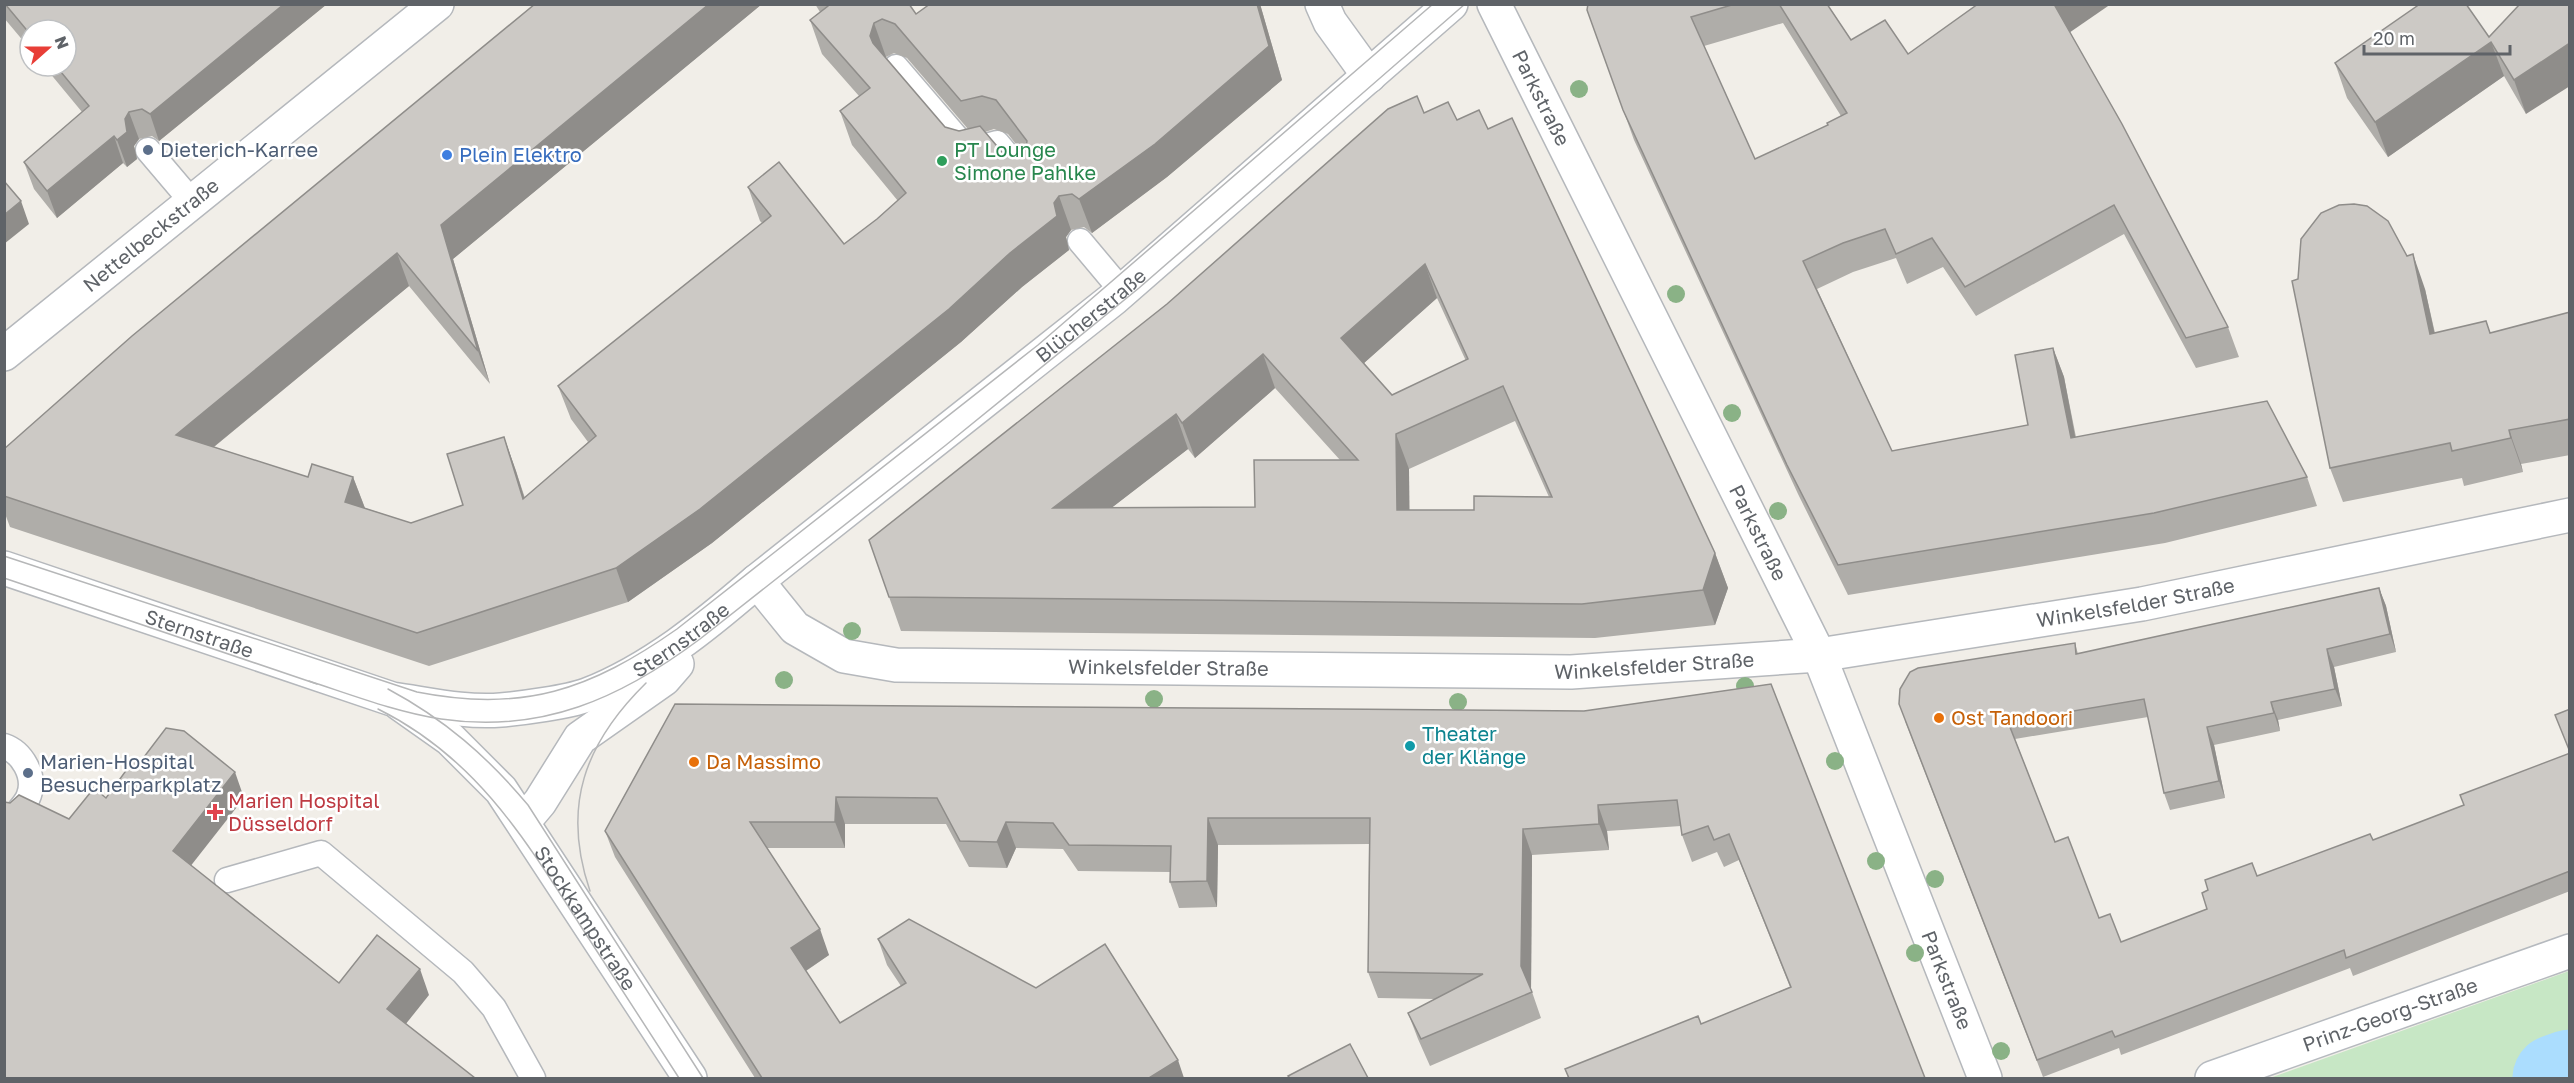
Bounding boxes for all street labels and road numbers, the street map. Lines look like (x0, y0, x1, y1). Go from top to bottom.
street label: Parkstraße (1508, 46, 1576, 149)
street label: Nettelbeckstraße (78, 172, 223, 296)
street label: Blücherstraße (1030, 263, 1150, 367)
street label: Parkstraße (1725, 480, 1793, 584)
street label: Winkelsfelder Straße (2035, 572, 2236, 631)
street label: Sternstraße (628, 597, 733, 682)
street label: Sternstraße (142, 604, 257, 662)
street label: Winkelsfelder Straße (1554, 646, 1755, 683)
street label: Winkelsfelder Straße (1068, 654, 1269, 680)
street label: Stockkampstraße (530, 841, 642, 994)
street label: Parkstraße (1917, 927, 1978, 1033)
street label: Prinz-Georg-Straße (2299, 972, 2480, 1056)

